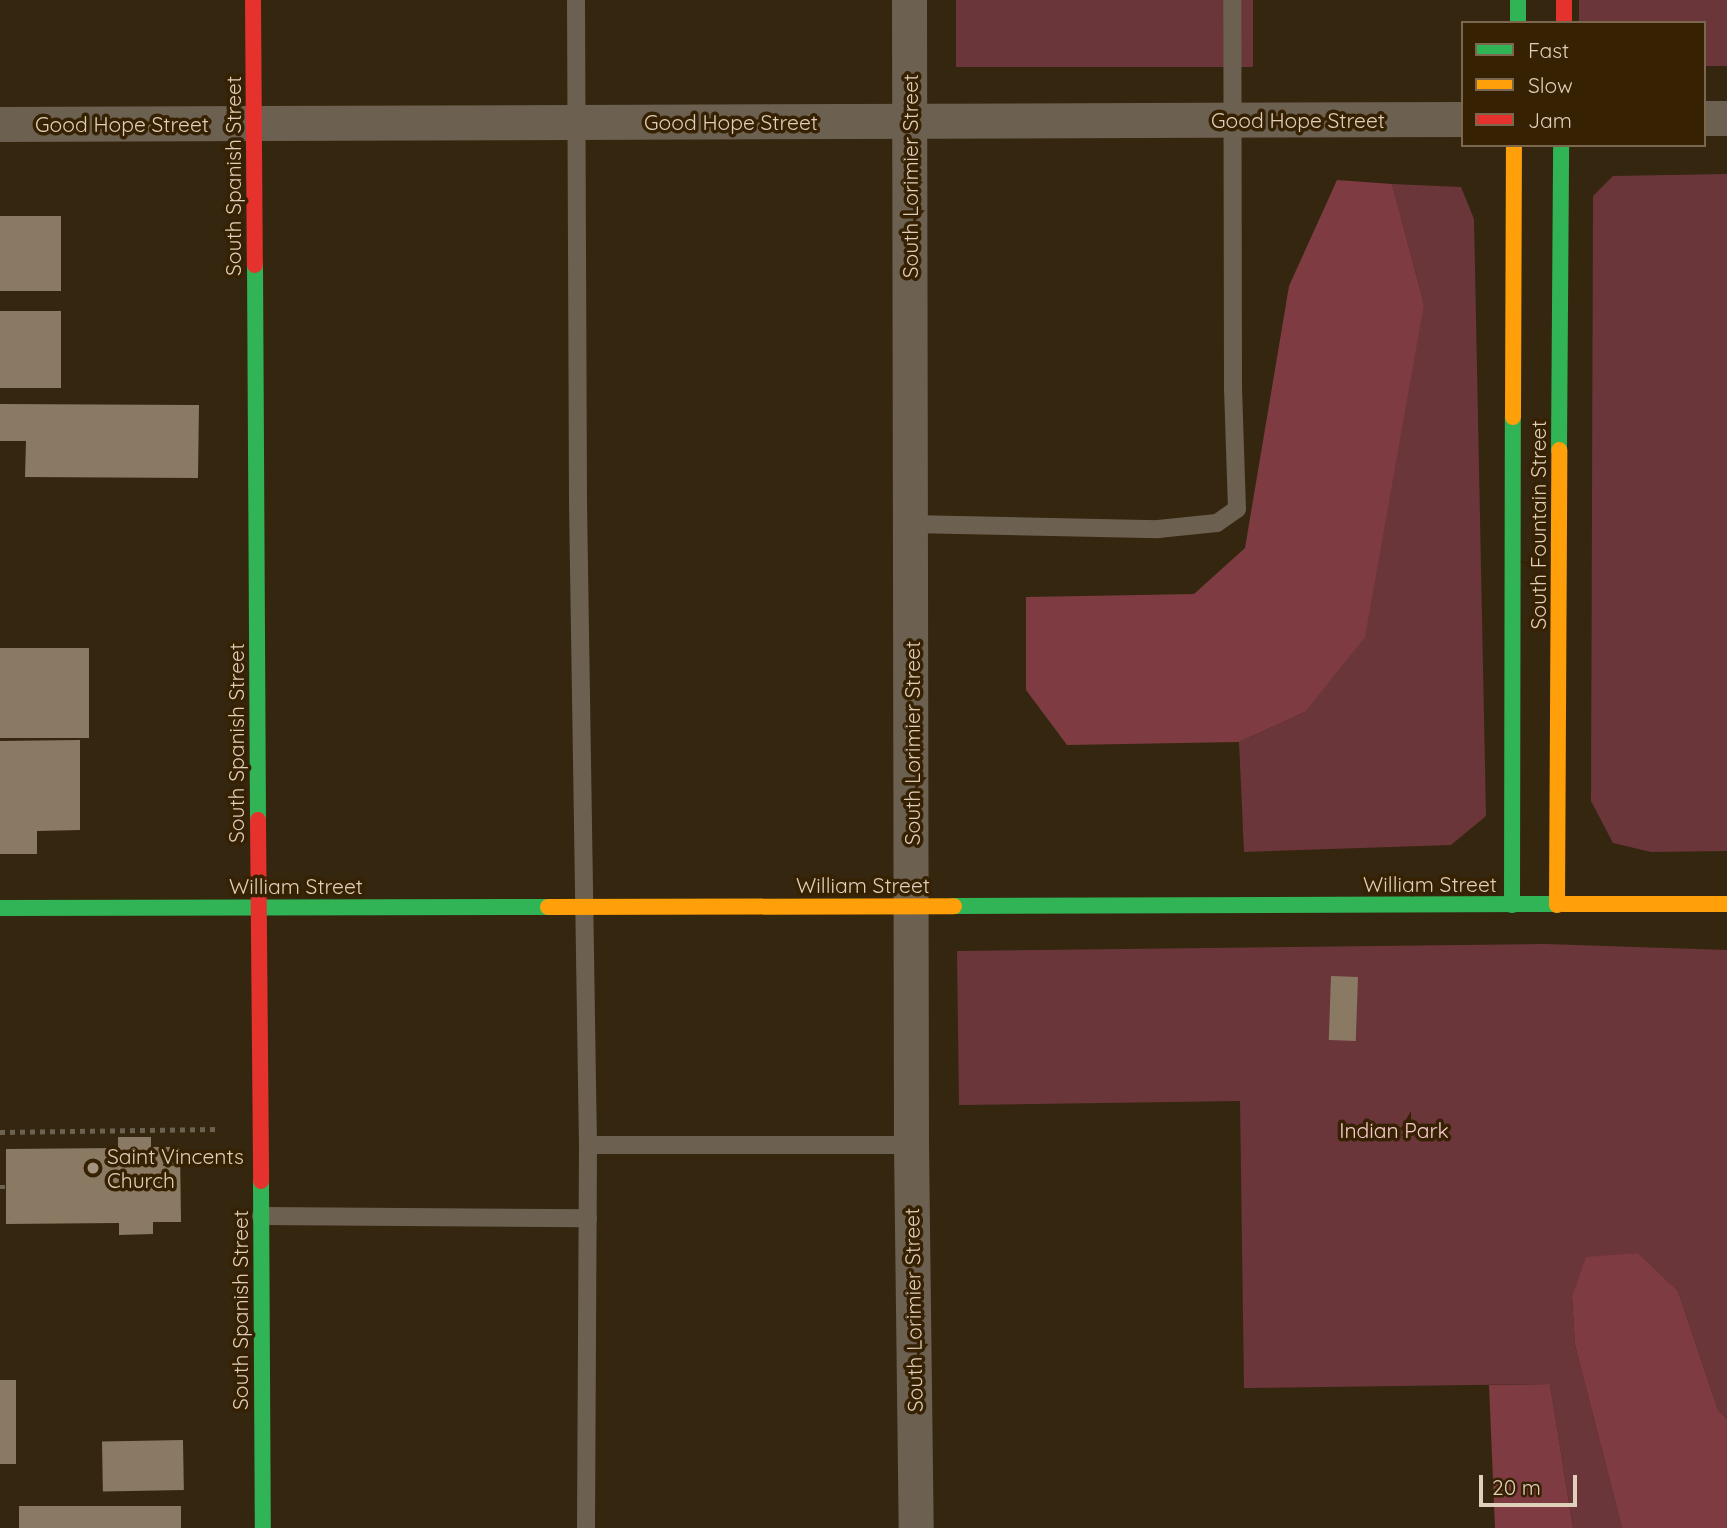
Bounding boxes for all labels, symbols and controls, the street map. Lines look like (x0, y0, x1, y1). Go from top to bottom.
legend (1461, 21, 1706, 147)
text: Fast (1528, 37, 1569, 63)
text: Slow (1528, 72, 1573, 98)
street label: South Lorimier Street (897, 74, 923, 278)
street label: South Spanish Street (220, 76, 246, 276)
street label: Good Hope Street (1211, 107, 1385, 133)
text: Jam (1528, 107, 1572, 133)
street label: Good Hope Street (644, 109, 818, 135)
street label: Good Hope Street (35, 111, 209, 137)
street label: South Fountain Street (1525, 420, 1551, 630)
street label: South Lorimier Street (899, 641, 925, 845)
street label: South Spanish Street (223, 643, 249, 843)
street label: William Street (1363, 871, 1497, 897)
street label: William Street (796, 872, 930, 898)
street label: William Street (229, 873, 363, 899)
park label: Indian Park (1339, 1117, 1449, 1143)
place label: Saint Vincents Church (107, 1143, 244, 1193)
marker: Saint Vincents Church (85, 1160, 101, 1176)
street label: South Lorimier Street (899, 1208, 927, 1412)
street label: South Spanish Street (227, 1210, 253, 1410)
scale bar (1482, 1462, 1580, 1506)
text: 20 m (1492, 1474, 1541, 1500)

